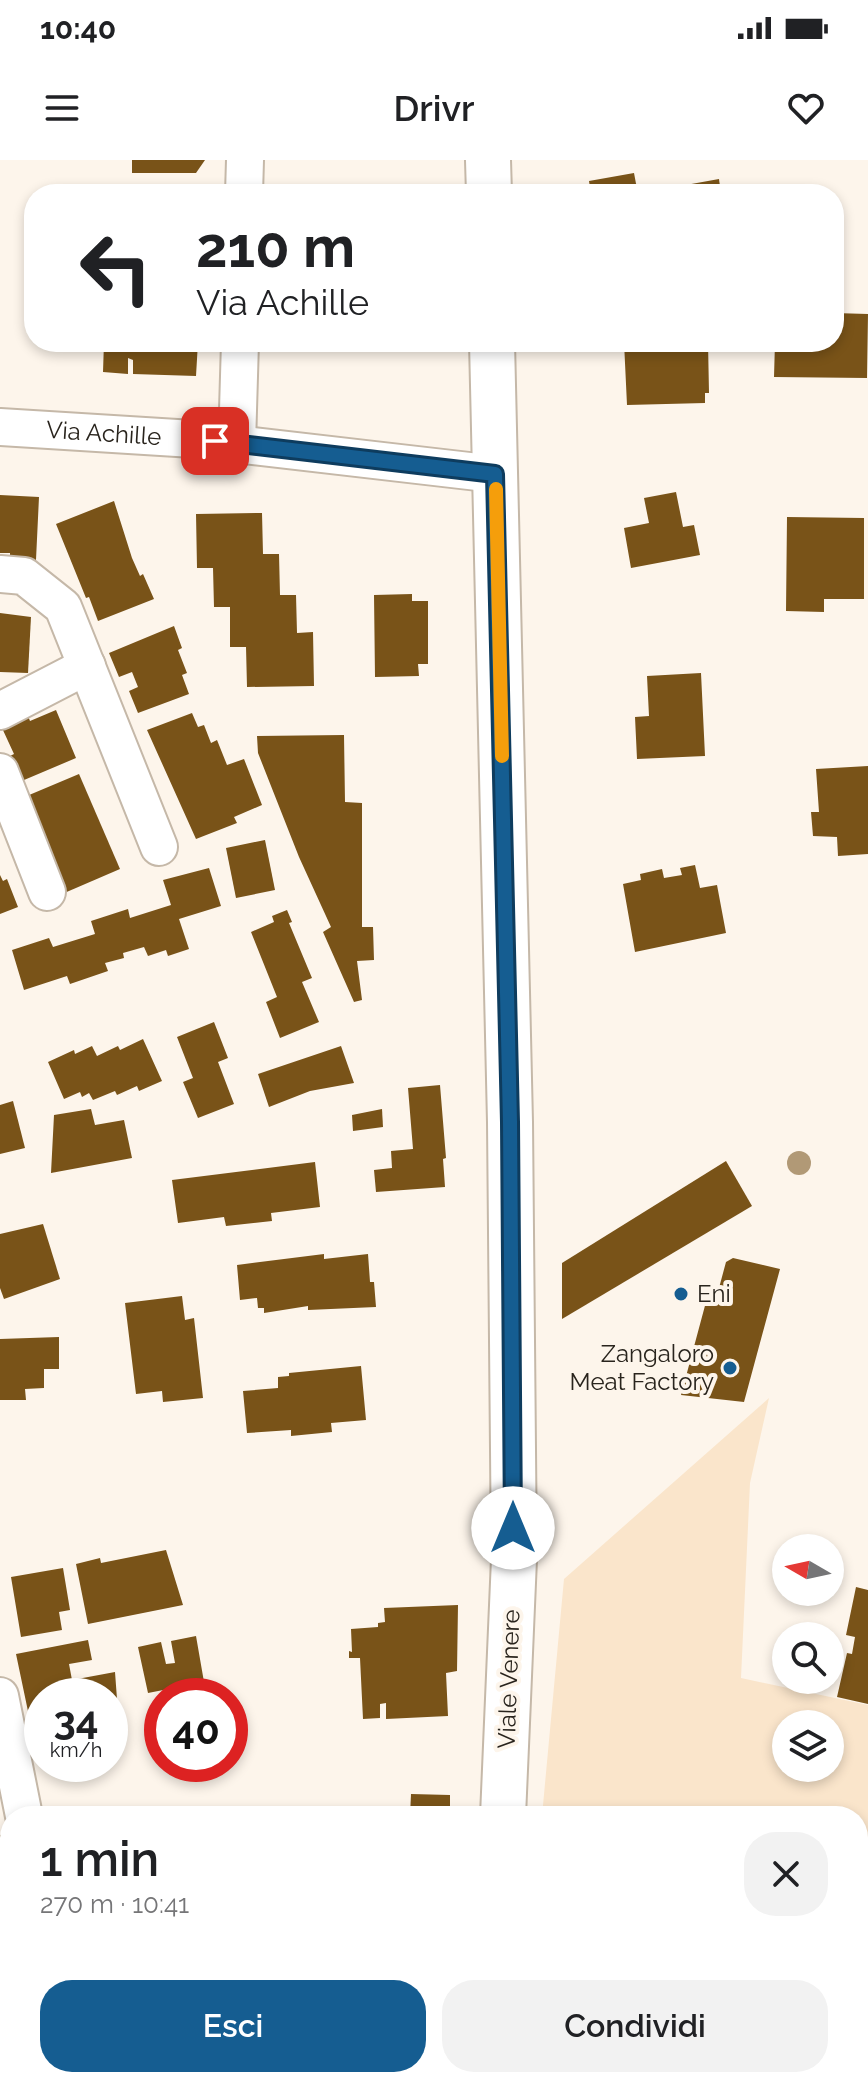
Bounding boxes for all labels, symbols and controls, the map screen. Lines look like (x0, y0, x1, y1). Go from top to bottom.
text: 10:40 (40, 11, 116, 46)
icon: menu (40, 86, 84, 130)
icon: heart (784, 86, 828, 130)
text: Drivr (394, 87, 474, 129)
text: 210 m (196, 214, 355, 280)
icon: left (64, 216, 168, 320)
text: Via Achille (196, 281, 369, 323)
pin (181, 407, 249, 475)
street label: Via Achille (45, 415, 162, 451)
icon: arrive (193, 419, 237, 463)
place label: Eni (697, 1279, 731, 1308)
marker: Eni (672, 1285, 690, 1303)
place label: Zangaloro Meat Factory (570, 1339, 714, 1396)
marker: Zangaloro Meat Factory (721, 1359, 739, 1377)
position arrow (471, 1486, 555, 1570)
north arrow (772, 1534, 844, 1606)
map controls (772, 1534, 844, 1782)
street label: Viale Venere (492, 1609, 525, 1749)
button: search (772, 1622, 844, 1694)
speed limit sign: 40 (144, 1678, 248, 1782)
text: 34 (53, 1696, 99, 1743)
button: layers (772, 1710, 844, 1782)
text: km/h (50, 1738, 102, 1762)
text: 1 min (40, 1831, 159, 1887)
button: close (744, 1832, 828, 1916)
text: 270 m · 10:41 (40, 1889, 189, 1919)
button: Esci (40, 1980, 426, 2072)
button: Condividi (442, 1980, 828, 2072)

